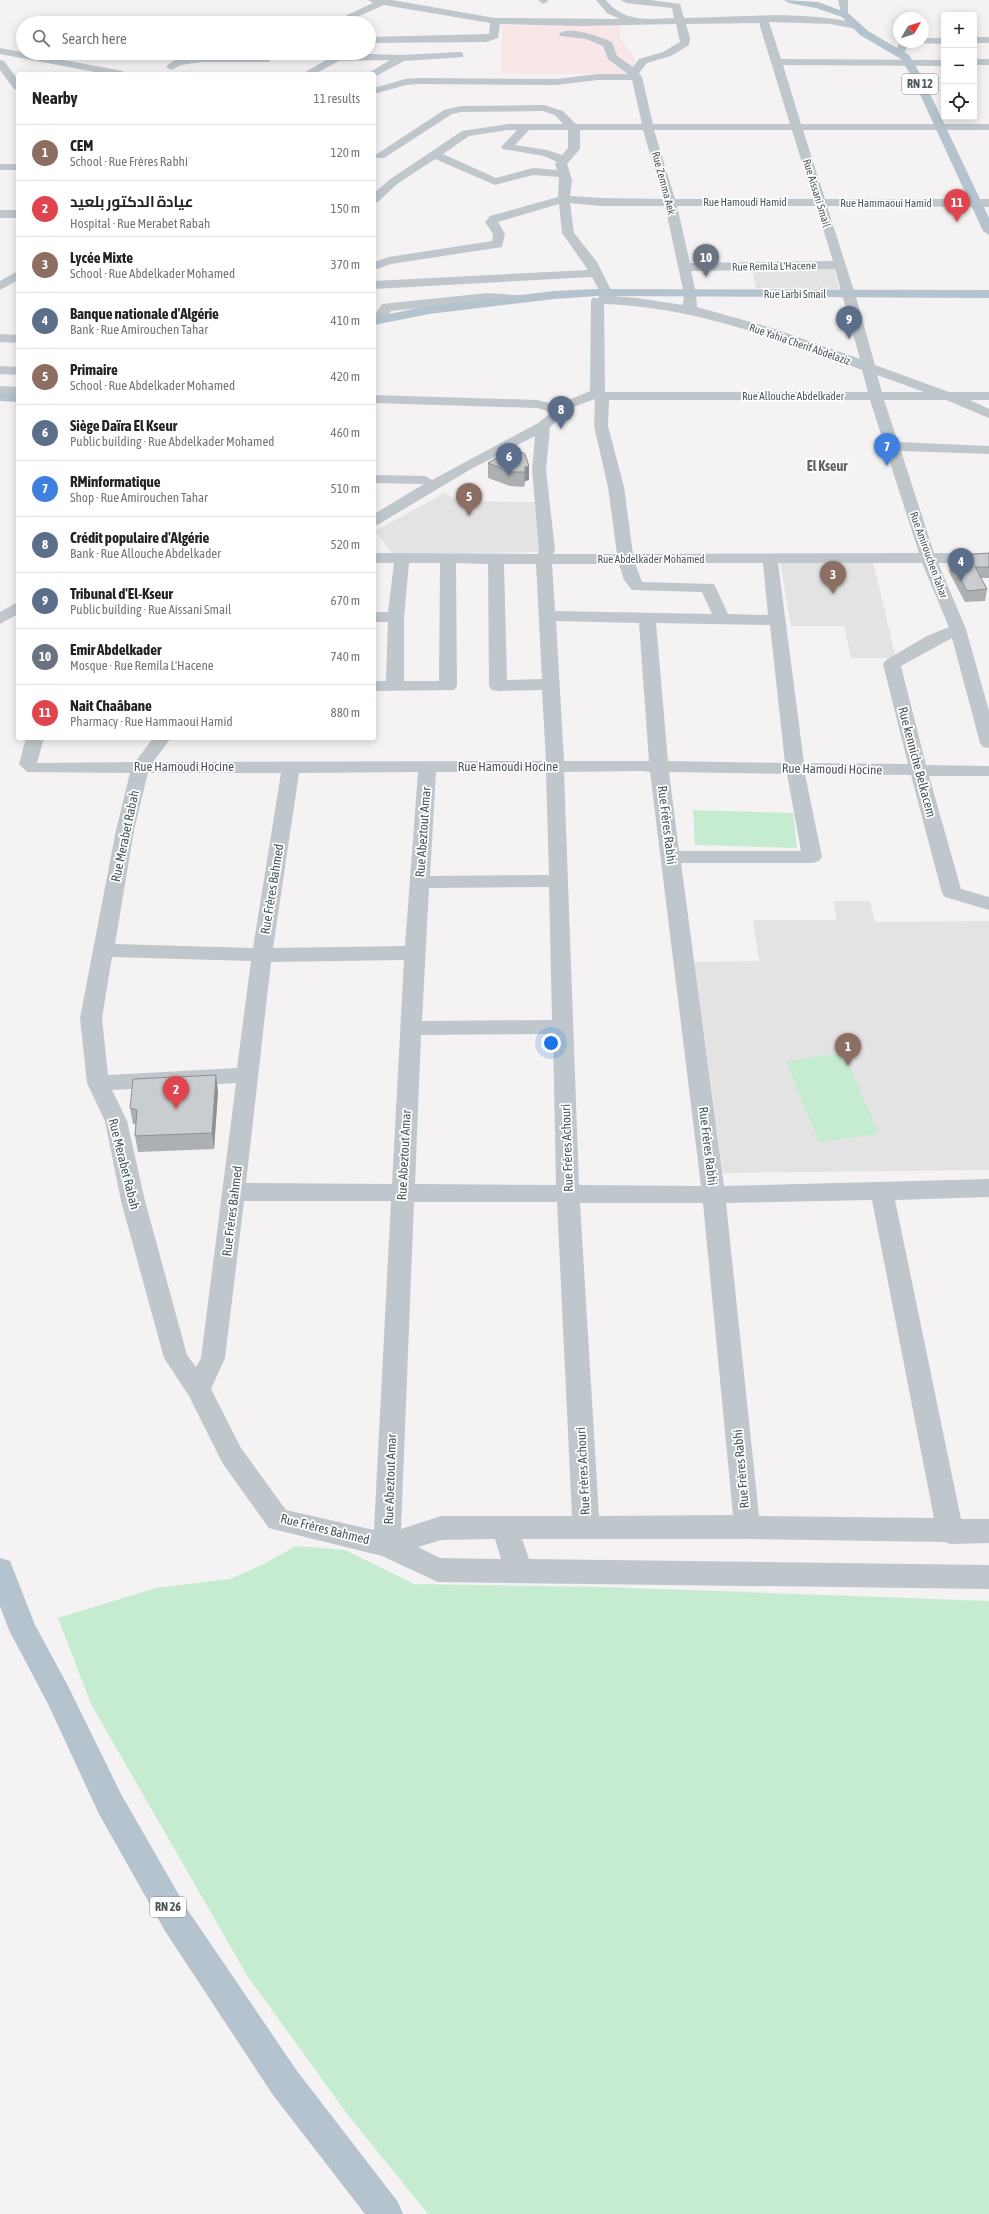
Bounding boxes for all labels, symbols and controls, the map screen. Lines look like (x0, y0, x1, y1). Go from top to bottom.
north arrow (893, 12, 929, 48)
map controls (941, 12, 977, 120)
button: + (941, 12, 977, 48)
search box (16, 16, 376, 60)
icon: search (30, 27, 52, 49)
text: Search here (62, 30, 127, 47)
button: − (941, 48, 977, 84)
road number: RN 12 (902, 74, 938, 94)
button: locate (941, 84, 977, 120)
text: Nearby (32, 88, 78, 108)
text: 11 results (314, 91, 360, 106)
text: CEM (70, 137, 93, 154)
text: 1 (42, 145, 48, 160)
text: 120 m (331, 145, 360, 160)
street label: Rue Zemma Aek (650, 150, 678, 216)
text: School · Rue Frères Rabhi (70, 154, 188, 169)
street label: Rue Aissani Smail (801, 157, 833, 229)
pin: 11 (944, 189, 970, 222)
text: عيادة الدكتور بلعيد (70, 193, 193, 210)
street label: Rue Hamoudi Hamid (703, 196, 787, 208)
street label: Rue Hammaoui Hamid (840, 197, 932, 209)
text: 2 (42, 201, 48, 216)
text: 150 m (331, 201, 360, 216)
text: Hospital · Rue Merabet Rabah (70, 216, 210, 231)
pin: 10 (693, 244, 719, 277)
text: Lycée Mixte (70, 249, 133, 266)
text: 3 (42, 257, 48, 272)
text: 370 m (331, 257, 360, 272)
street label: Rue Remila L'Hacene (732, 259, 816, 273)
text: School · Rue Abdelkader Mohamed (70, 266, 235, 281)
street label: Rue Larbi Smail (764, 288, 826, 300)
text: Banque nationale d'Algérie (70, 305, 219, 322)
pin: 9 (836, 306, 862, 339)
text: 4 (42, 313, 48, 328)
text: 410 m (331, 313, 360, 328)
street label: Rue Yahia Cherif Abdelaziz (748, 321, 852, 367)
text: Bank · Rue Amirouchen Tahar (70, 322, 208, 337)
text: Primaire (70, 361, 118, 378)
text: 5 (42, 369, 48, 384)
text: 420 m (331, 369, 360, 384)
text: School · Rue Abdelkader Mohamed (70, 378, 235, 393)
street label: Rue Allouche Abdelkader (742, 390, 845, 402)
pin: 8 (548, 396, 574, 429)
text: Siège Daïra El Kseur (70, 417, 177, 434)
text: 6 (42, 425, 48, 440)
text: 460 m (331, 425, 360, 440)
pin: 7 (874, 433, 900, 466)
text: Public building · Rue Abdelkader Mohamed (70, 434, 274, 449)
pin: 6 (496, 443, 522, 476)
district label: El Kseur (807, 458, 848, 474)
text: RMinformatique (70, 473, 161, 490)
text: 7 (42, 481, 48, 496)
text: 510 m (331, 481, 360, 496)
pin: 5 (456, 483, 482, 516)
text: Shop · Rue Amirouchen Tahar (70, 490, 208, 505)
street label: Rue Amirouchen Tahar (908, 510, 950, 601)
text: Crédit populaire d'Algérie (70, 529, 209, 546)
text: 8 (42, 537, 48, 552)
text: 520 m (331, 537, 360, 552)
text: Bank · Rue Allouche Abdelkader (70, 546, 221, 561)
pin: 4 (948, 548, 974, 581)
street label: Rue Abdelkader Mohamed (597, 553, 705, 565)
pin: 3 (820, 561, 846, 594)
text: Tribunal d'El-Kseur (70, 585, 173, 602)
text: 9 (42, 593, 48, 608)
text: 670 m (331, 593, 360, 608)
text: Public building · Rue Aissani Smail (70, 602, 231, 617)
text: Emir Abdelkader (70, 641, 161, 658)
text: 10 (39, 649, 51, 664)
text: 740 m (331, 649, 360, 664)
text: Mosque · Rue Remila L'Hacene (70, 658, 214, 673)
text: Nait Chaâbane (70, 697, 152, 714)
text: 11 (39, 705, 51, 720)
text: 880 m (331, 705, 360, 720)
street label: Rue kenniche Belkacem (895, 705, 939, 819)
text: Pharmacy · Rue Hammaoui Hamid (70, 714, 233, 729)
street label: Rue Hamoudi Hocine (134, 759, 234, 774)
street label: Rue Hamoudi Hocine (458, 759, 558, 774)
street label: Rue Hamoudi Hocine (782, 761, 882, 777)
street label: Rue Frères Rabhi (655, 785, 679, 865)
street label: Rue Abeztout Amar (412, 786, 434, 878)
street label: Rue Merabet Rabah (108, 789, 142, 883)
street label: Rue Frères Bahmed (257, 843, 287, 935)
your location (541, 1033, 561, 1053)
pin: 1 (835, 1033, 861, 1066)
pin: 2 (163, 1076, 189, 1109)
street label: Rue Frères Achouri (558, 1104, 576, 1192)
street label: Rue Frères Rabhi (696, 1106, 720, 1186)
street label: Rue Abeztout Amar (394, 1109, 414, 1201)
street label: Rue Merabet Rabah (105, 1117, 143, 1211)
street label: Rue Frères Bahmed (219, 1165, 245, 1257)
street label: Rue Frères Achouri (573, 1427, 593, 1515)
street label: Rue Frères Rabhi (730, 1429, 752, 1509)
street label: Rue Abeztout Amar (381, 1433, 399, 1525)
street label: Rue Frères Bahmed (279, 1511, 371, 1547)
road number: RN 26 (150, 1897, 186, 1917)

